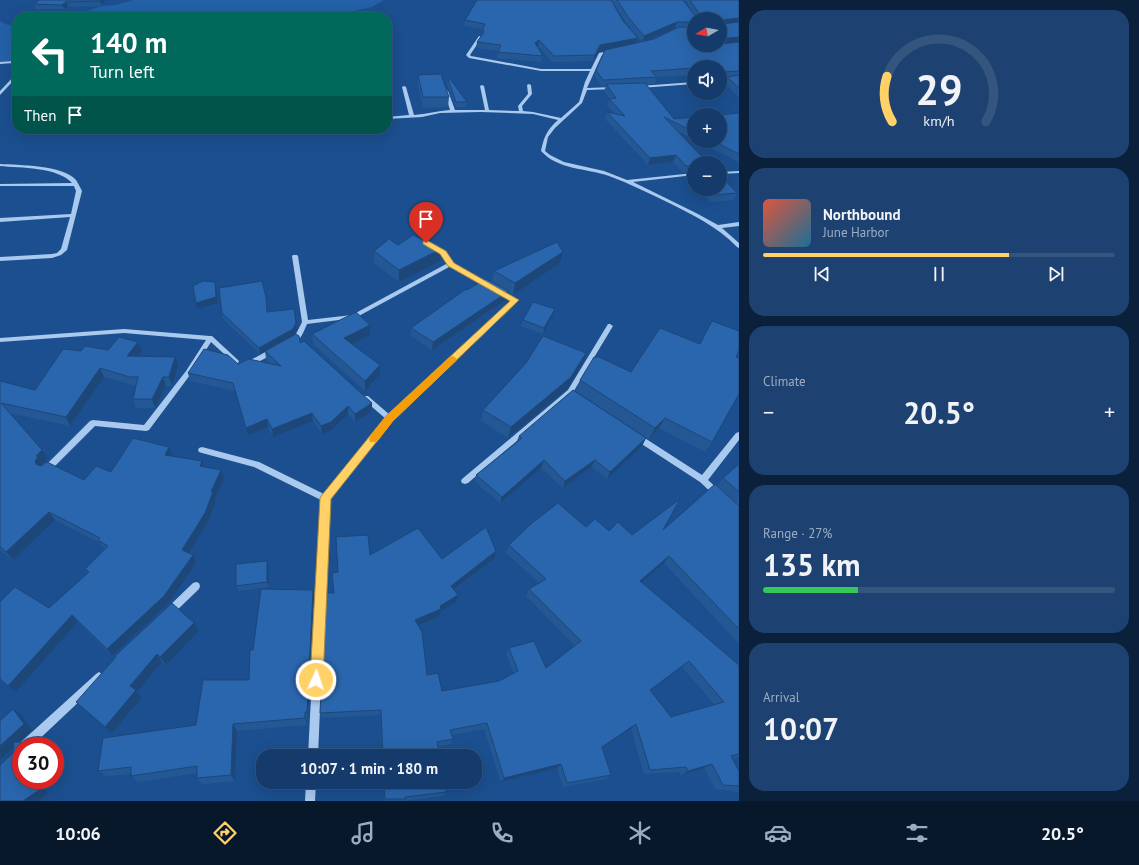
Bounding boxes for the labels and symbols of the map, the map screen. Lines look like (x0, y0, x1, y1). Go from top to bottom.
north arrow (687, 12, 727, 52)
pin (409, 202, 443, 243)
position arrow (295, 659, 337, 701)
speed limit sign: 30 (12, 737, 64, 789)

